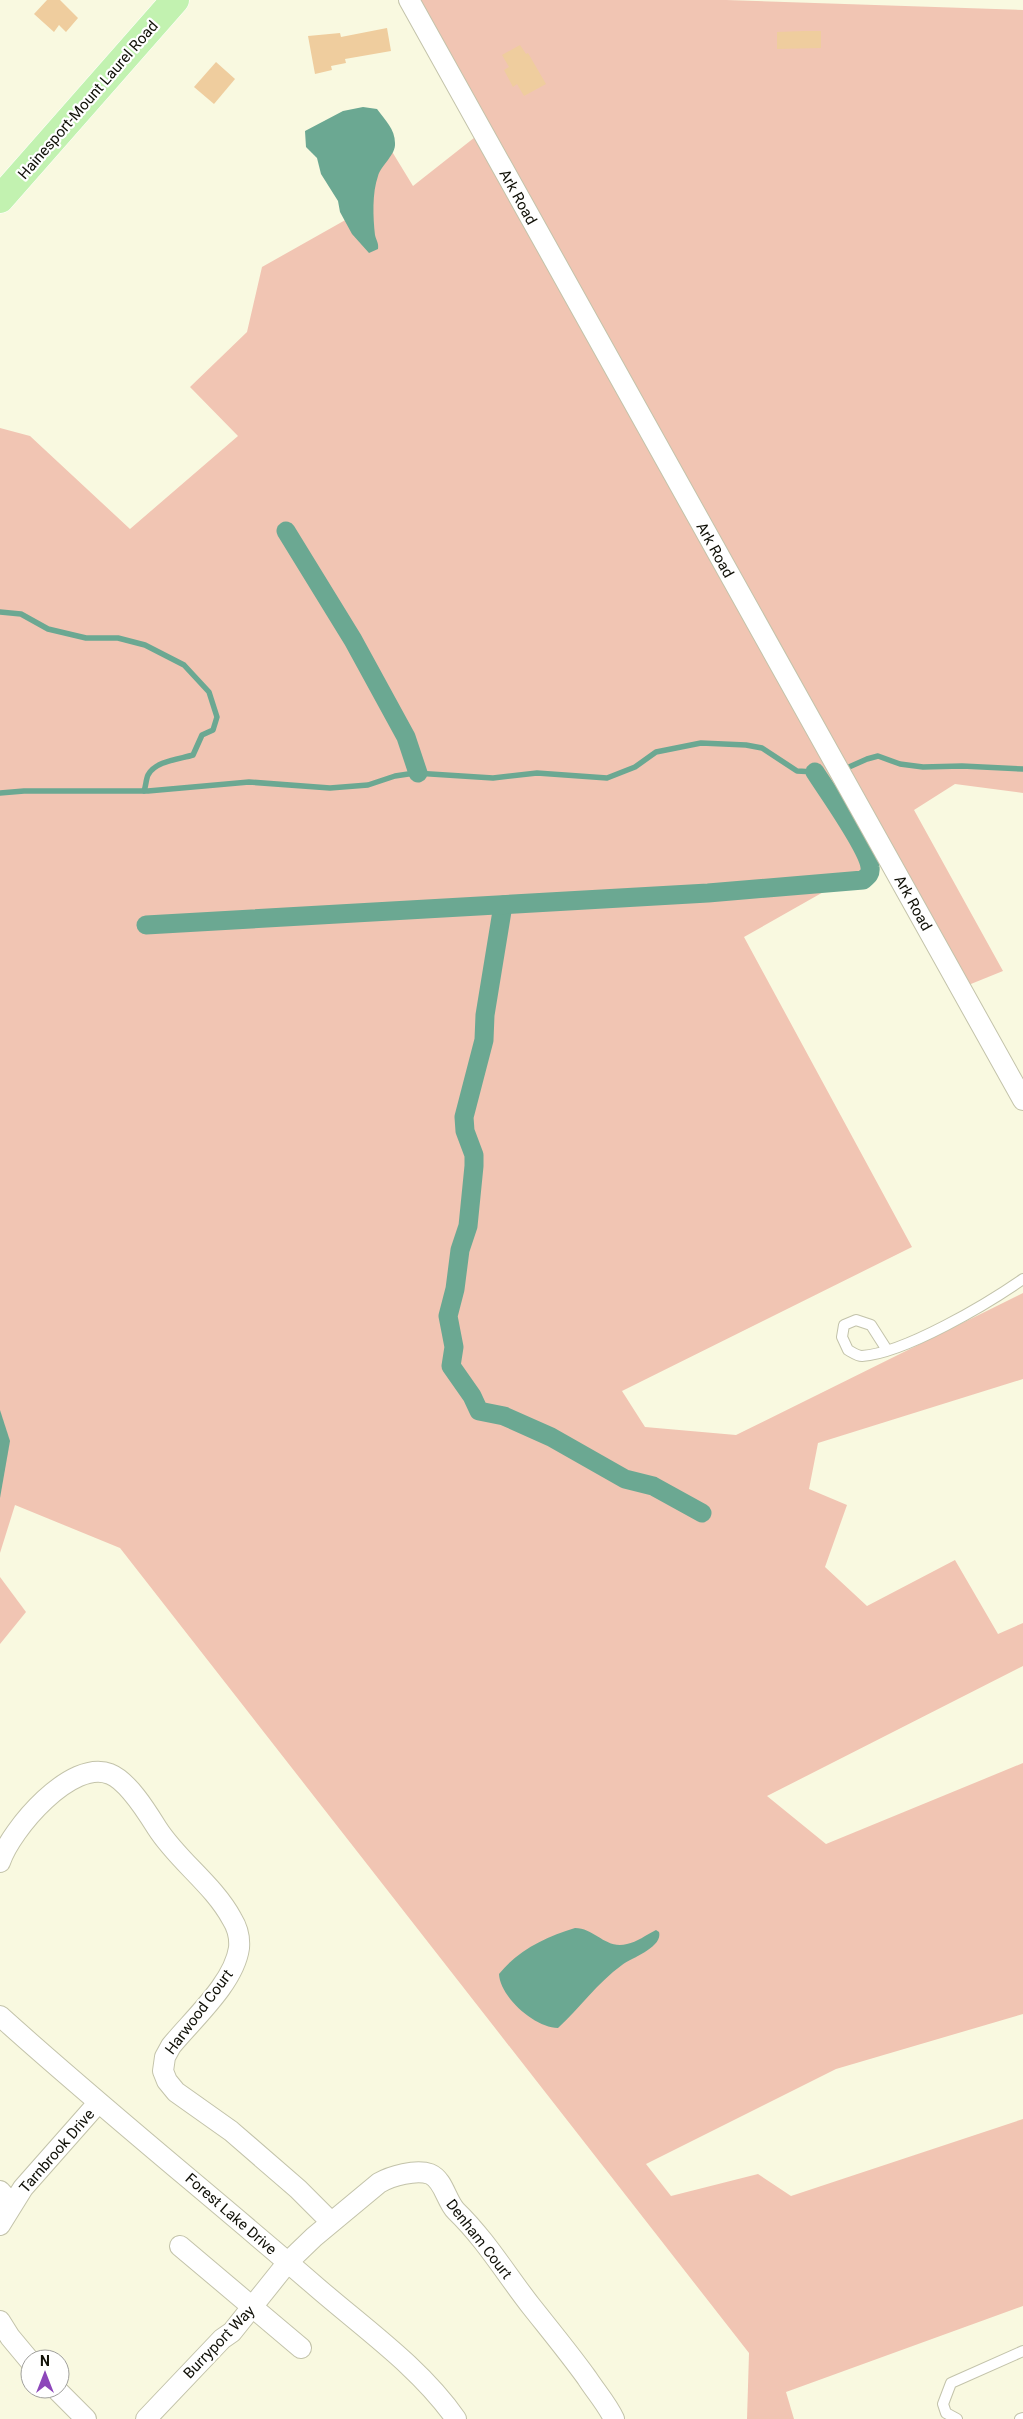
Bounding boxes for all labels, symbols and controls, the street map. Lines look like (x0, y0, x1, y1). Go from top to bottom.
street label: Hainesport-Mount Laurel Road (14, 17, 162, 183)
street label: Ark Road (495, 166, 541, 228)
street label: Ark Road (692, 519, 738, 581)
street label: Ark Road (890, 872, 936, 934)
street label: Harwood Court (161, 1966, 237, 2058)
street label: Tarnbrook Drive (16, 2105, 98, 2197)
street label: Forest Lake Drive (182, 2169, 280, 2259)
street label: Denham Court (442, 2196, 516, 2283)
street label: Burryport Way (180, 2302, 258, 2382)
north arrow (20, 2349, 70, 2399)
text: N (40, 2353, 50, 2369)

